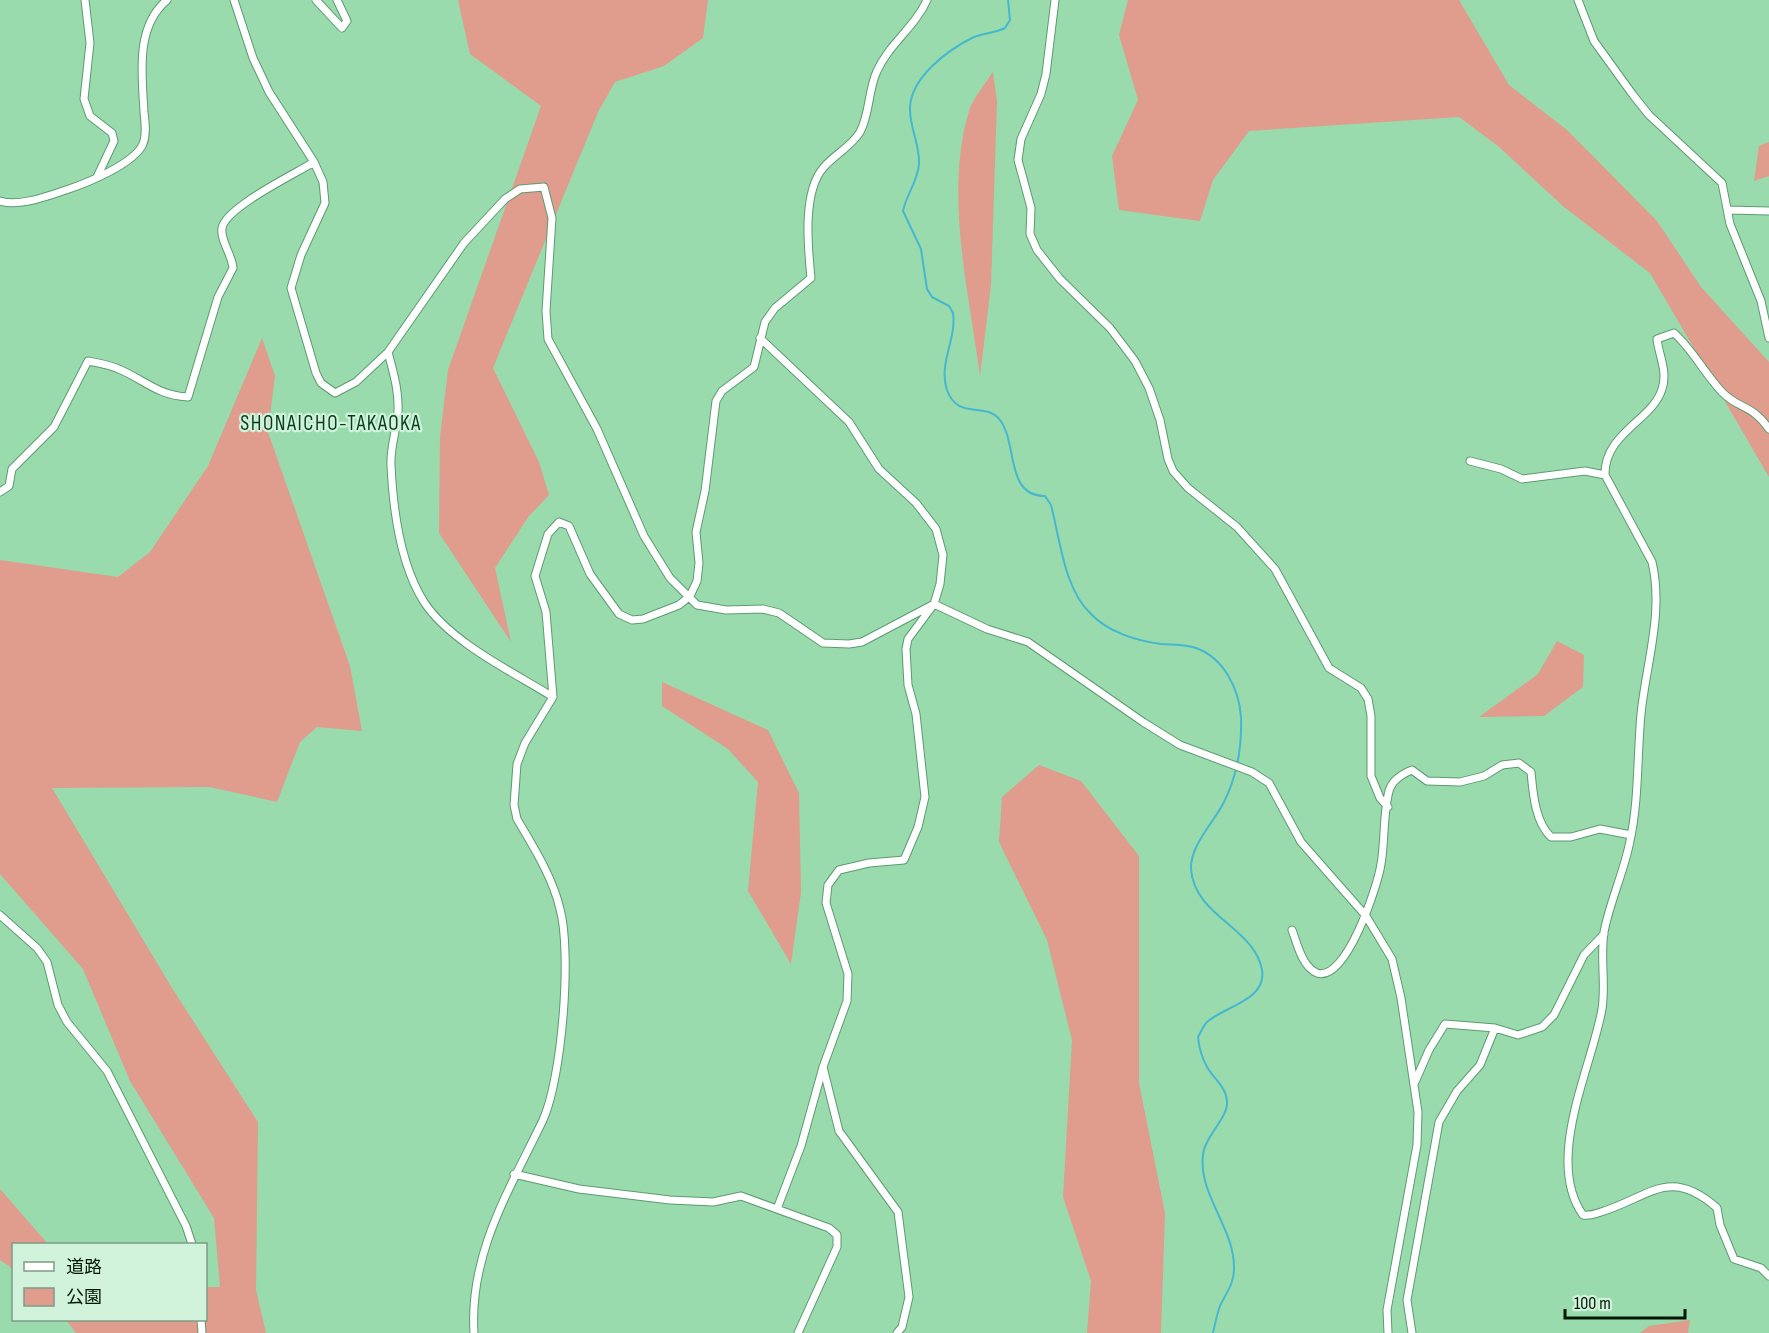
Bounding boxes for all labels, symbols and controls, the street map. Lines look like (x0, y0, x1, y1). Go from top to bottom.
district label: SHONAICHO-TAKAOKA (240, 411, 422, 436)
legend (12, 1243, 207, 1321)
text: 道路 (66, 1257, 102, 1278)
scale bar (1565, 1282, 1685, 1320)
text: 公園 (66, 1287, 102, 1308)
text: 100 m (1574, 1293, 1611, 1314)

